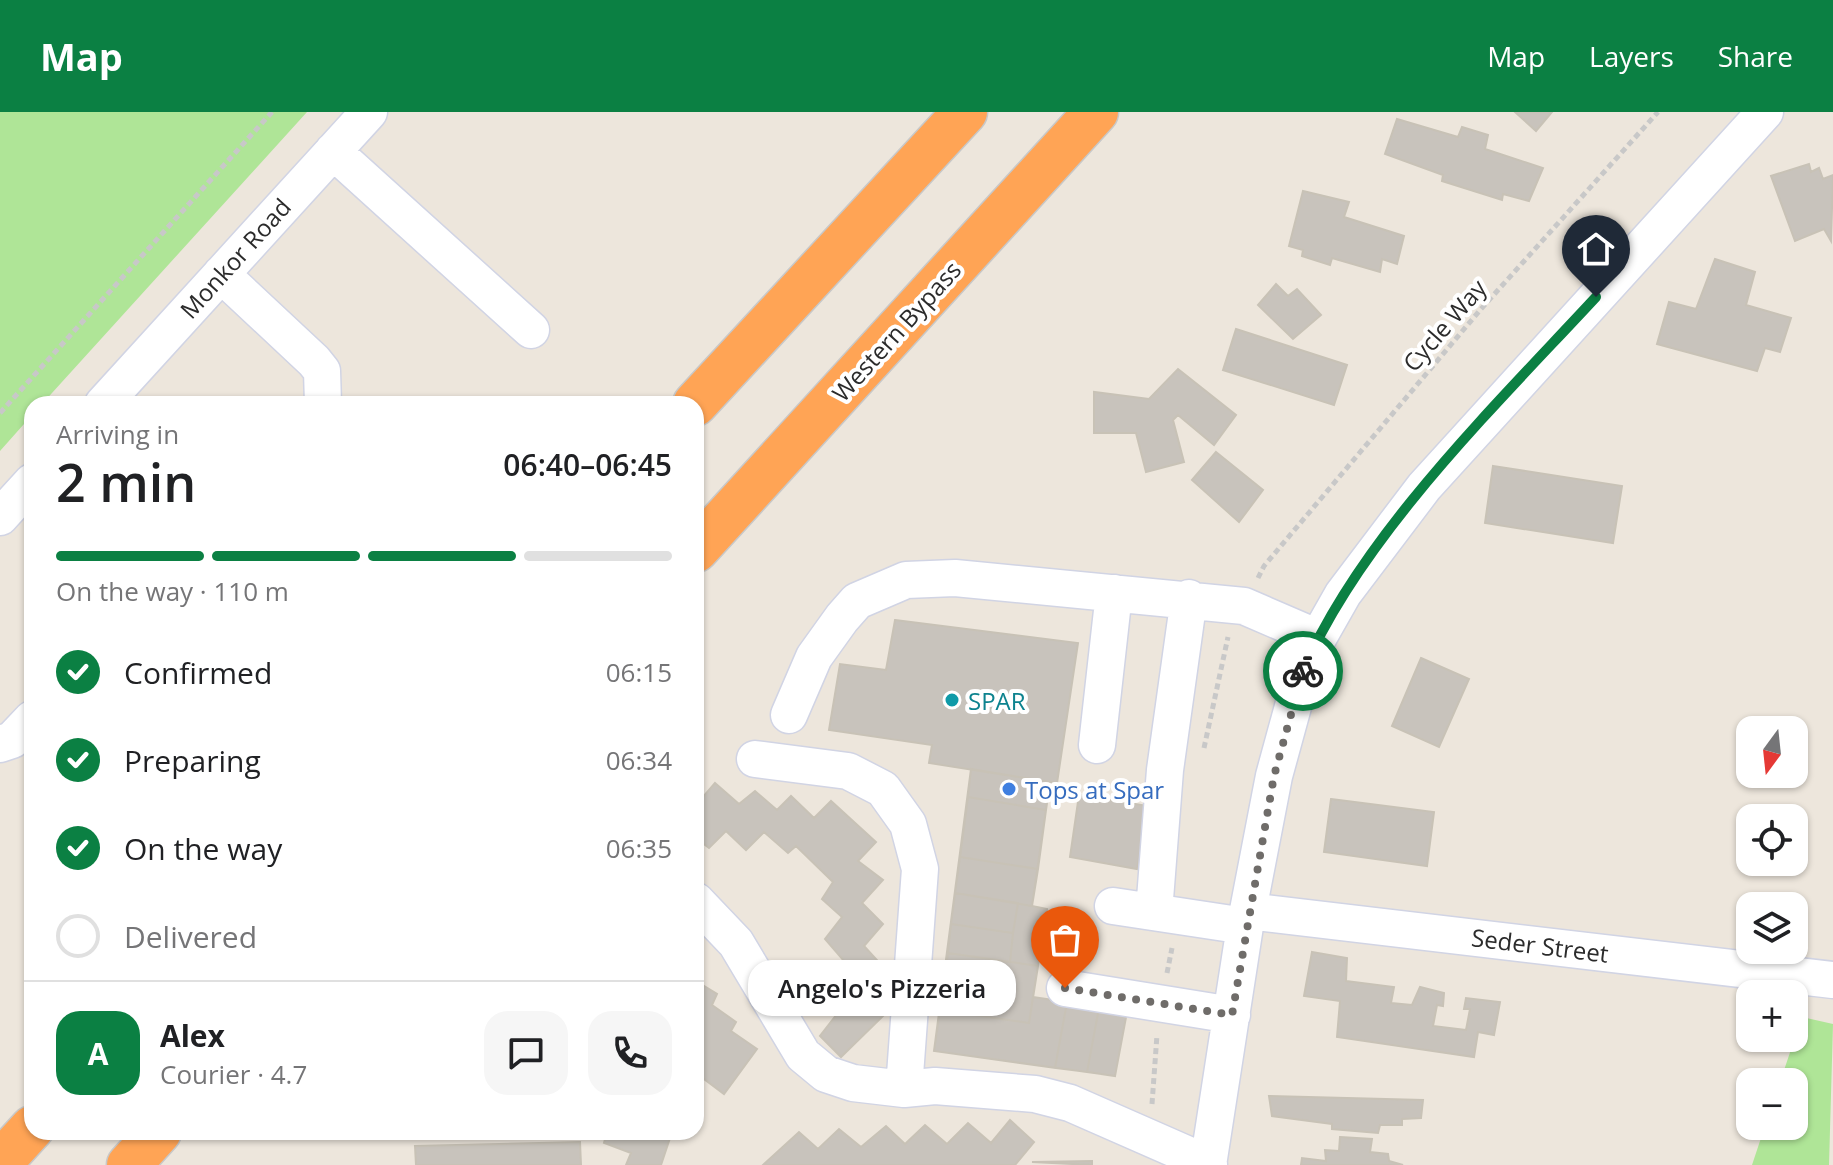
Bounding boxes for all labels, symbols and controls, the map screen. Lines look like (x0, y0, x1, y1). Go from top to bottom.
text: Map (40, 30, 123, 82)
text: Map (1487, 37, 1545, 75)
text: Layers (1589, 37, 1674, 75)
text: Share (1718, 37, 1793, 75)
street label: Monkor Road (172, 191, 298, 325)
pin (1562, 215, 1630, 297)
icon: home (1574, 227, 1618, 271)
street label: Western Bypass (824, 254, 968, 408)
street label: Cycle Way (1395, 271, 1494, 378)
text: Arriving in (56, 416, 179, 452)
text: 06:40–06:45 (503, 444, 672, 485)
text: 2 min (56, 446, 196, 517)
text: On the way · 110 m (56, 573, 289, 609)
courier (1263, 631, 1343, 711)
icon: bike (1281, 649, 1325, 693)
icon: check (56, 650, 100, 694)
text: Confirmed (124, 652, 272, 693)
text: 06:15 (606, 654, 672, 690)
place label: SPAR (968, 684, 1026, 717)
marker: SPAR (943, 691, 961, 709)
north arrow (1736, 716, 1808, 788)
map controls (1736, 716, 1808, 1140)
icon: check (56, 738, 100, 782)
text: Preparing (124, 740, 261, 781)
text: 06:34 (606, 742, 672, 778)
place label: Tops at Spar (1025, 773, 1164, 806)
marker: Tops at Spar (1000, 780, 1018, 798)
button: locate (1736, 804, 1808, 876)
icon: check (56, 826, 100, 870)
text: On the way (124, 828, 282, 869)
text: 06:35 (606, 830, 672, 866)
button: layers (1736, 892, 1808, 964)
pin (1031, 906, 1099, 988)
text: Delivered (124, 916, 257, 957)
icon: bag (1043, 918, 1087, 962)
street label: Seder Street (1470, 920, 1610, 970)
callout: Angelo's Pizzeria (749, 960, 1017, 1016)
text: Angelo's Pizzeria (778, 970, 986, 1006)
button: + (1736, 980, 1808, 1052)
button: chat (484, 1011, 568, 1095)
button: phone (588, 1011, 672, 1095)
text: Alex (160, 1015, 225, 1056)
text: A (88, 1033, 108, 1074)
text: Courier · 4.7 (160, 1056, 307, 1092)
button: − (1736, 1068, 1808, 1140)

